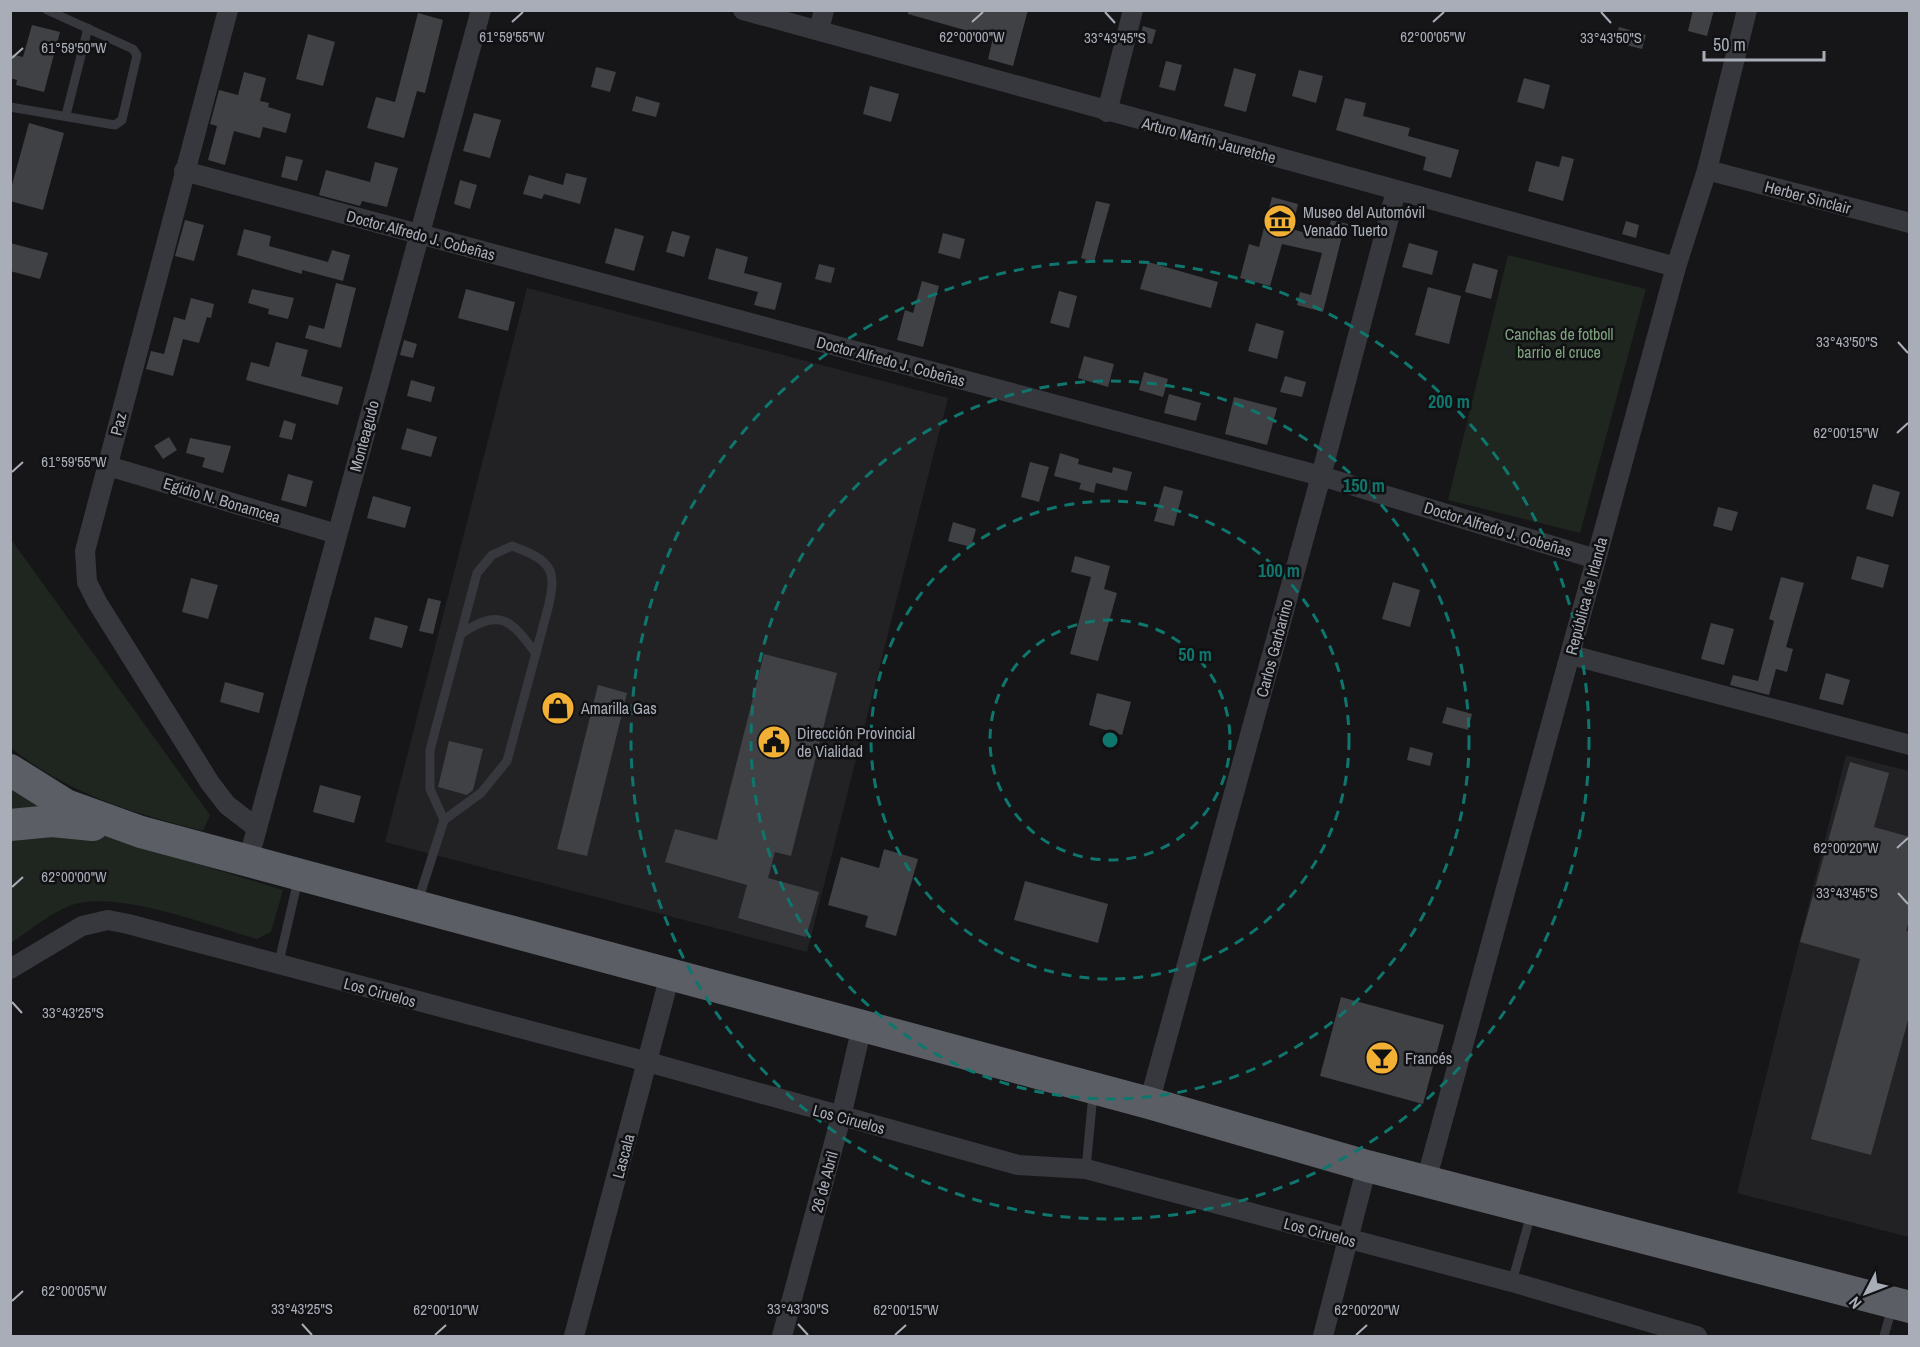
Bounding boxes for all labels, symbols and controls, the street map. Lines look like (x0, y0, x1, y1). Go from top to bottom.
scale bar (1704, 24, 1824, 62)
text: 61°59'55"W (479, 26, 545, 47)
text: 62°00'00"W (939, 26, 1005, 47)
text: 62°00'05"W (1400, 26, 1466, 47)
text: 33°43'45"S (1084, 27, 1146, 48)
text: 33°43'50"S (1580, 27, 1642, 48)
text: 50 m (1713, 32, 1746, 57)
text: 61°59'50"W (41, 37, 107, 58)
street label: Arturo Martín Jauretche (1139, 111, 1278, 168)
street label: Herber Sinclair (1763, 175, 1854, 219)
place label: Museo del Automóvil Venado Tuerto (1303, 201, 1425, 241)
museum icon: Museo del Automóvil Venado Tuerto (1262, 203, 1298, 239)
street label: Doctor Alfredo J. Cobeñas (344, 205, 498, 265)
park label: Canchas de fotboll barrio el cruce (1505, 323, 1613, 363)
street label: Doctor Alfredo J. Cobeñas (814, 331, 968, 391)
text: 33°43'50"S (1816, 331, 1878, 352)
text: 200 m (1428, 389, 1470, 414)
street label: Monteagudo (344, 398, 384, 474)
street label: Paz (105, 410, 132, 438)
text: 62°00'15"W (1813, 422, 1879, 443)
text: 61°59'55"W (41, 451, 107, 472)
street label: Egidio N. Bonamcea (161, 472, 284, 528)
text: 150 m (1343, 473, 1385, 498)
street label: Doctor Alfredo J. Cobeñas (1422, 496, 1574, 562)
street label: República de Irlanda (1560, 534, 1612, 657)
text: 100 m (1258, 558, 1300, 583)
street label: Carlos Garbarino (1250, 597, 1298, 699)
text: 50 m (1178, 642, 1212, 667)
shop icon: Amarilla Gas (540, 690, 576, 726)
place label: Amarilla Gas (580, 697, 657, 719)
place label: Dirección Provincial de Vialidad (797, 722, 915, 762)
public building icon: Dirección Provincial de Vialidad (756, 724, 792, 760)
centre of rings (1100, 730, 1120, 750)
text: 62°00'20"W (1813, 837, 1879, 858)
text: 62°00'00"W (41, 866, 107, 887)
text: 33°43'45"S (1816, 882, 1878, 903)
street label: Los Ciruelos (342, 972, 418, 1012)
text: 33°43'25"S (42, 1002, 104, 1023)
bar icon: Francés (1364, 1040, 1400, 1076)
place label: Francés (1405, 1047, 1452, 1069)
street label: Los Ciruelos (811, 1099, 887, 1139)
street label: Lascala (607, 1131, 640, 1181)
street label: 26 de Abril (805, 1149, 843, 1215)
street label: Los Ciruelos (1282, 1212, 1358, 1252)
north arrow (1836, 1263, 1896, 1323)
text: 62°00'05"W (41, 1280, 107, 1301)
text: N (1844, 1292, 1866, 1314)
text: 33°43'25"S (271, 1298, 333, 1319)
text: 33°43'30"S (767, 1298, 829, 1319)
text: 62°00'10"W (413, 1299, 479, 1320)
text: 62°00'15"W (873, 1299, 939, 1320)
text: 62°00'20"W (1334, 1299, 1400, 1320)

